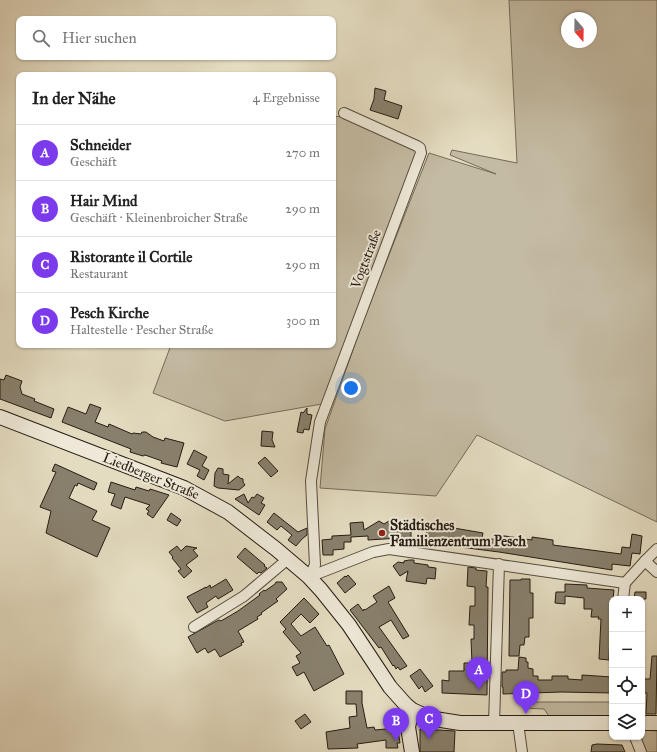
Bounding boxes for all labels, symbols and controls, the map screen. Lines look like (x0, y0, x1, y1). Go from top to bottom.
north arrow (561, 12, 597, 48)
search box (16, 16, 336, 60)
icon: search (30, 27, 52, 49)
text: Hier suchen (62, 29, 137, 47)
text: In der Nähe (32, 88, 116, 109)
text: 4 Ergebnisse (253, 90, 320, 106)
text: Schneider (70, 136, 131, 154)
text: A (41, 145, 49, 161)
text: 270 m (286, 145, 320, 161)
text: Geschäft (70, 154, 117, 170)
text: Hair Mind (70, 192, 138, 210)
text: B (41, 201, 49, 217)
text: 290 m (285, 201, 320, 217)
text: Geschäft · Kleinenbroicher Straße (70, 210, 248, 226)
street label: Vogtstraße (347, 227, 385, 292)
text: Ristorante il Cortile (70, 248, 192, 266)
text: C (41, 257, 49, 273)
text: 290 m (285, 257, 320, 273)
text: Restaurant (70, 266, 128, 282)
text: Pesch Kirche (70, 304, 149, 322)
text: D (40, 313, 50, 329)
text: 300 m (286, 313, 320, 329)
text: Haltestelle · Pescher Straße (70, 322, 213, 338)
your location (341, 378, 361, 398)
street label: Liedberger Straße (100, 449, 202, 503)
place label: Städtisches Familienzentrum Pesch (390, 517, 526, 550)
marker: Städtisches Familienzentrum Pesch (377, 528, 387, 538)
map controls (609, 596, 645, 740)
button: + (609, 596, 645, 632)
button: − (609, 632, 645, 668)
pin: A (466, 657, 492, 690)
button: locate (609, 668, 645, 704)
pin: D (513, 681, 539, 714)
button: layers (609, 704, 645, 740)
pin: C (416, 706, 442, 739)
pin: B (383, 708, 409, 741)

